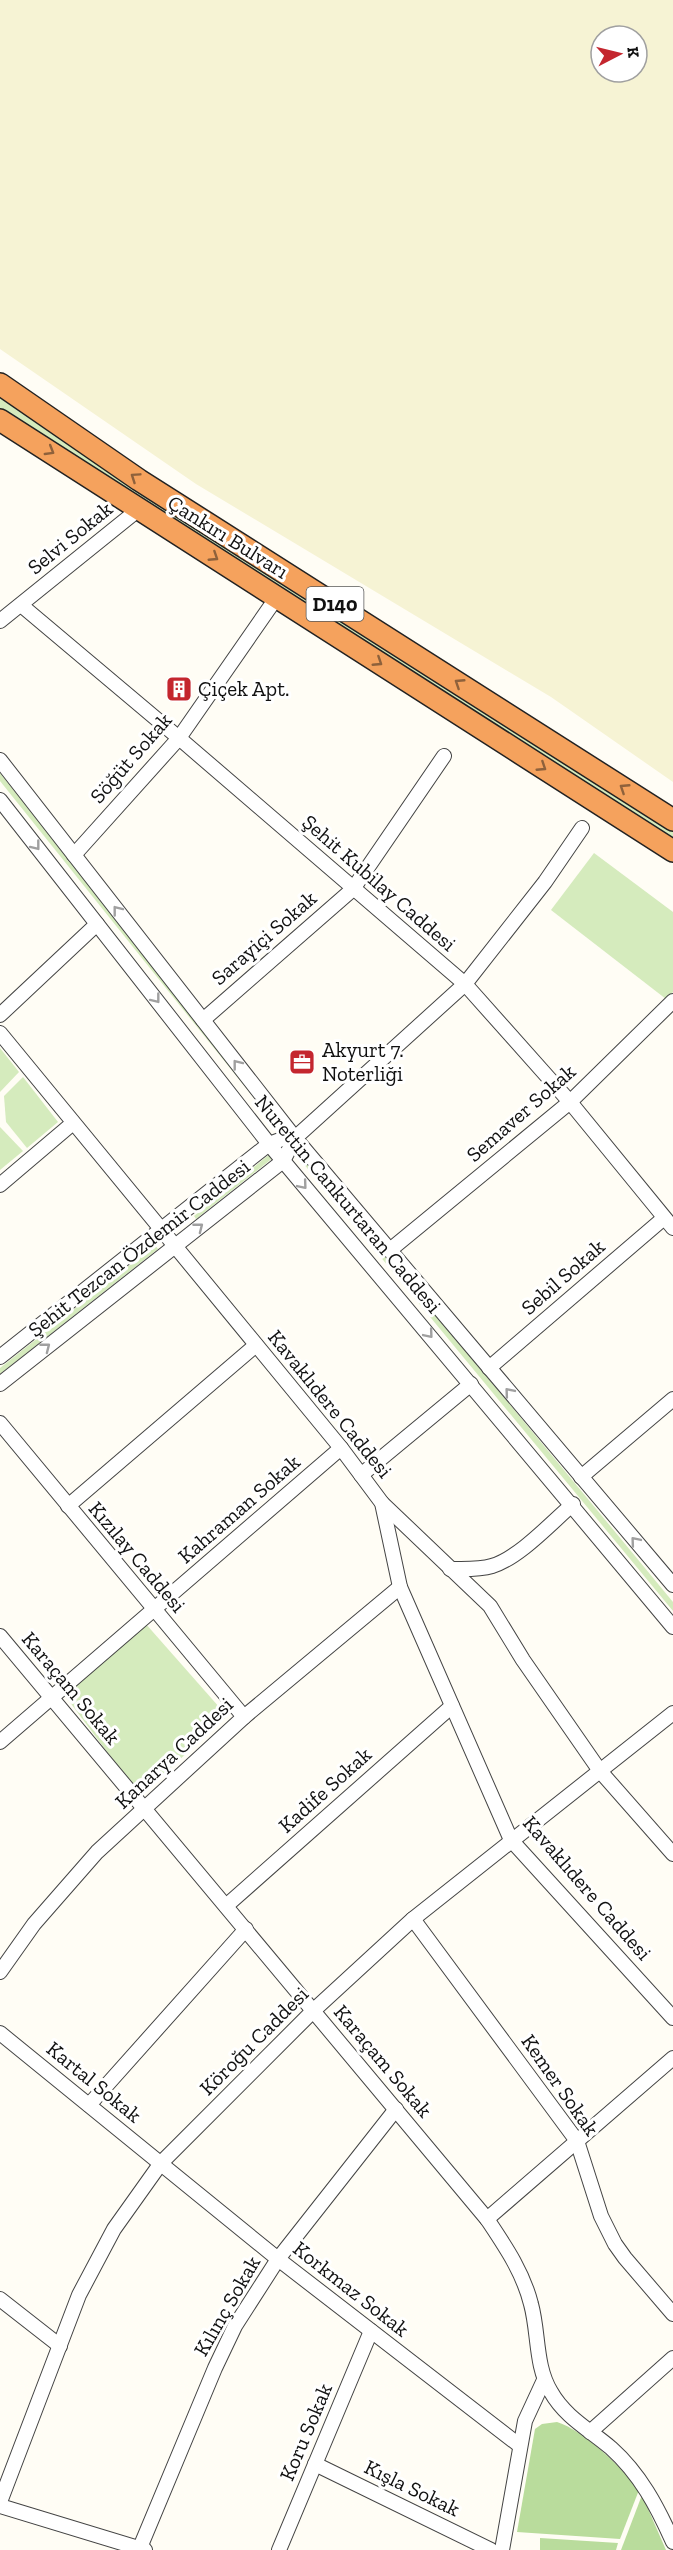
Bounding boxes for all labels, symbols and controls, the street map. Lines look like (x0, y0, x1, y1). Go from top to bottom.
north arrow (589, 24, 649, 84)
text: K (623, 46, 644, 59)
one-way arrow (44, 443, 54, 455)
one-way arrow (131, 473, 142, 484)
street label: Çankırı Bulvarı (163, 490, 293, 584)
street label: Selvi Sokak (22, 496, 117, 579)
one-way arrow (207, 550, 218, 561)
road number: D140 (306, 587, 364, 621)
one-way arrow (371, 655, 382, 666)
building icon: Çiçek Apt. (164, 674, 194, 704)
place label: Çiçek Apt. (198, 676, 289, 701)
one-way arrow (455, 680, 466, 691)
street label: Söğüt Sokak (85, 707, 177, 808)
one-way arrow (535, 760, 546, 771)
one-way arrow (620, 784, 630, 796)
street label: Şehit Kubilay Caddesi (297, 809, 461, 956)
one-way arrow (29, 839, 40, 850)
street label: Sarayiçi Sokak (206, 885, 321, 990)
one-way arrow (114, 906, 125, 917)
one-way arrow (149, 992, 160, 1003)
place label: Akyurt 7. Noterliği (322, 1037, 404, 1086)
office icon: Akyurt 7. Noterliği (287, 1047, 317, 1077)
street label: Semaver Sokak (461, 1058, 580, 1167)
one-way arrow (234, 1060, 245, 1071)
street label: Nurettin Cankurtaran Caddesi (250, 1090, 447, 1318)
street label: Şehit Tezcan Özdemir Caddesi (23, 1153, 255, 1342)
one-way arrow (296, 1178, 307, 1189)
one-way arrow (192, 1223, 203, 1234)
street label: Sebil Sokak (516, 1234, 610, 1320)
street label: Kavaklıdere Caddesi (263, 1325, 398, 1483)
one-way arrow (422, 1327, 433, 1338)
one-way arrow (39, 1344, 50, 1355)
one-way arrow (505, 1388, 516, 1399)
street label: Kahraman Sokak (173, 1449, 305, 1568)
street label: Kızılay Caddesi (84, 1496, 191, 1617)
one-way arrow (631, 1537, 642, 1548)
street label: Karaçam Sokak (17, 1626, 126, 1749)
street label: Kanarya Caddesi (110, 1692, 238, 1814)
street label: Kadife Sokak (273, 1741, 376, 1838)
street label: Kavaklıdere Caddesi (518, 1810, 657, 1965)
street label: Köroğu Caddesi (194, 1981, 313, 2100)
street label: Karaçam Sokak (329, 1999, 438, 2122)
street label: Kemer Sokak (516, 2029, 605, 2140)
street label: Kartal Sokak (42, 2036, 147, 2127)
street label: Korkmaz Sokak (288, 2236, 414, 2342)
street label: Kılınç Sokak (188, 2251, 265, 2360)
street label: Koru Sokak (274, 2379, 337, 2484)
street label: Kışla Sokak (360, 2454, 464, 2521)

